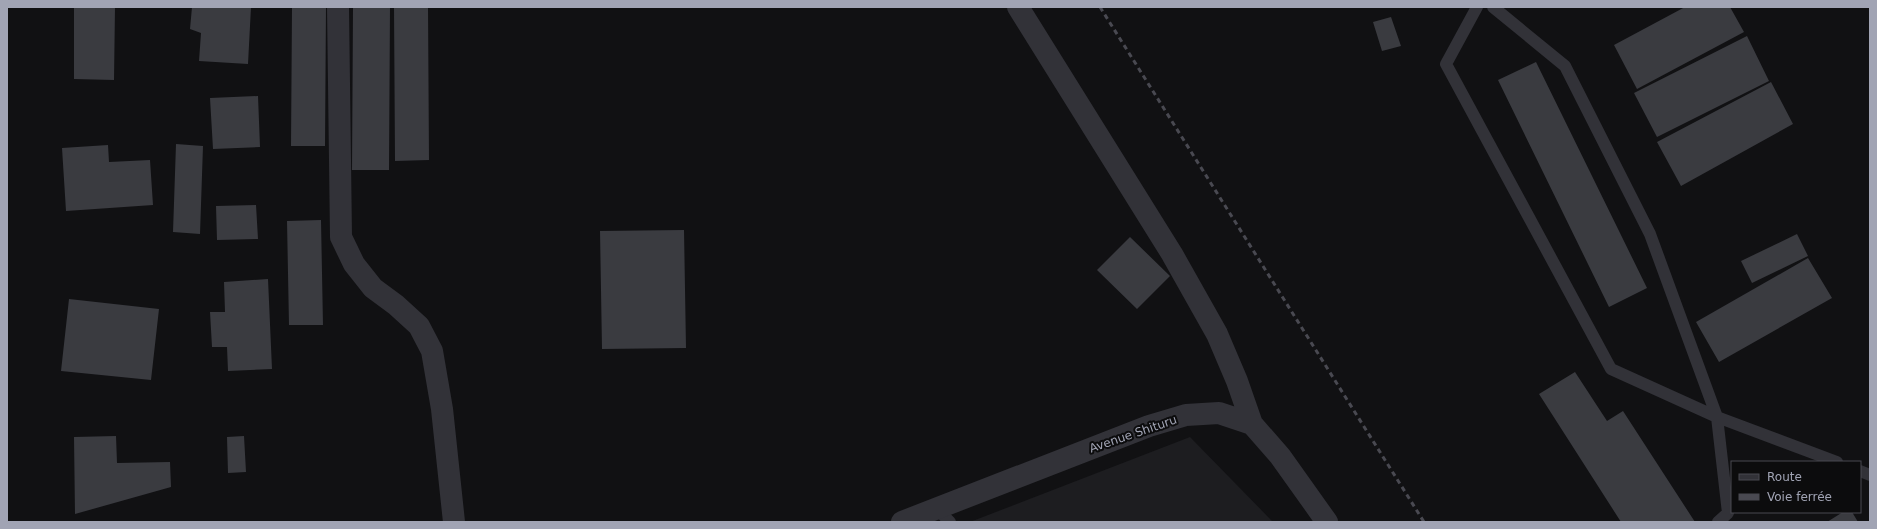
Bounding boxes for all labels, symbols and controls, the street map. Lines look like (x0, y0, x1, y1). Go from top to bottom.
street label: Avenue Shituru (1087, 412, 1179, 456)
legend (1731, 461, 1861, 513)
text: Route (1767, 470, 1802, 484)
text: Voie ferrée (1767, 490, 1832, 504)

